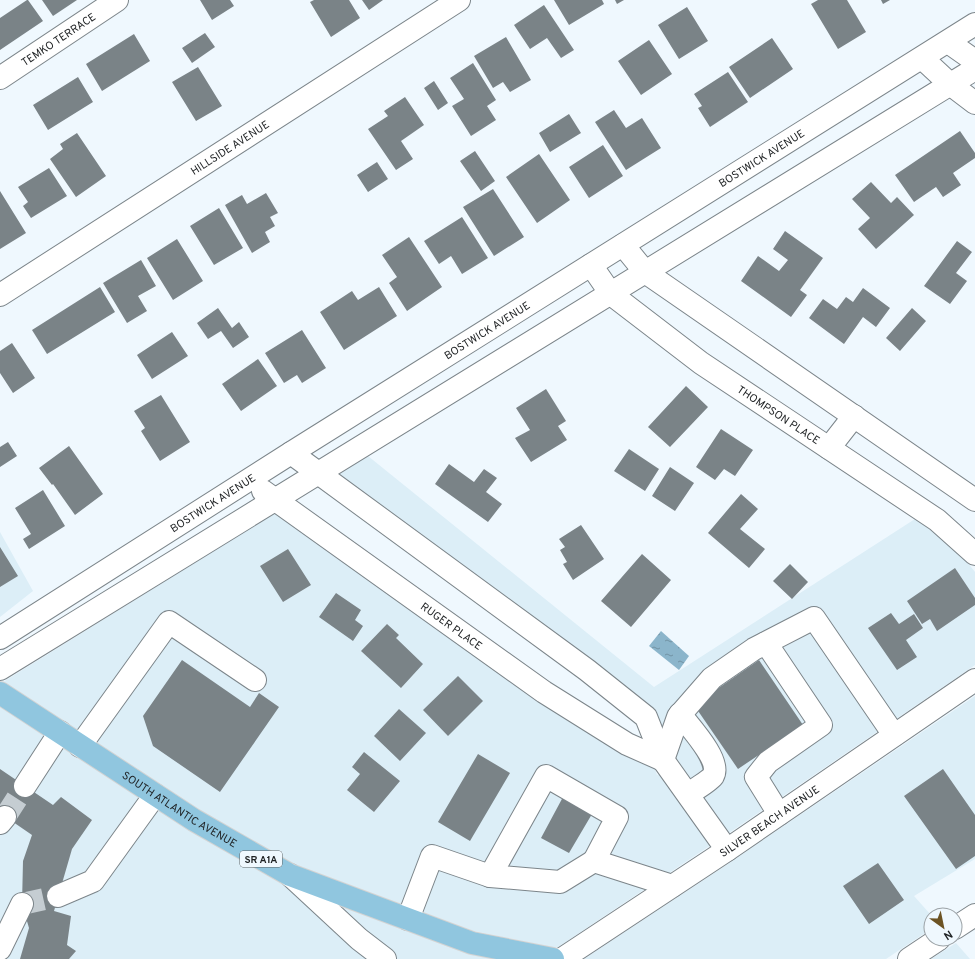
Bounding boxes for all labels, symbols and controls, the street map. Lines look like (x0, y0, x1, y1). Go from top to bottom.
street label: TEMKO TERRACE (19, 10, 99, 70)
street label: HILLSIDE AVENUE (188, 118, 272, 179)
street label: BOSTWICK AVENUE (716, 127, 807, 191)
street label: BOSTWICK AVENUE (442, 299, 533, 363)
street label: THOMPSON PLACE (734, 383, 822, 448)
street label: BOSTWICK AVENUE (168, 471, 259, 536)
street label: RUGER PLACE (417, 600, 485, 654)
street label: SOUTH ATLANTIC AVENUE (119, 769, 239, 851)
street label: SILVER BEACH AVENUE (717, 783, 822, 861)
road number: SR A1A (240, 851, 282, 867)
north arrow (923, 907, 963, 947)
text: N (941, 927, 955, 943)

